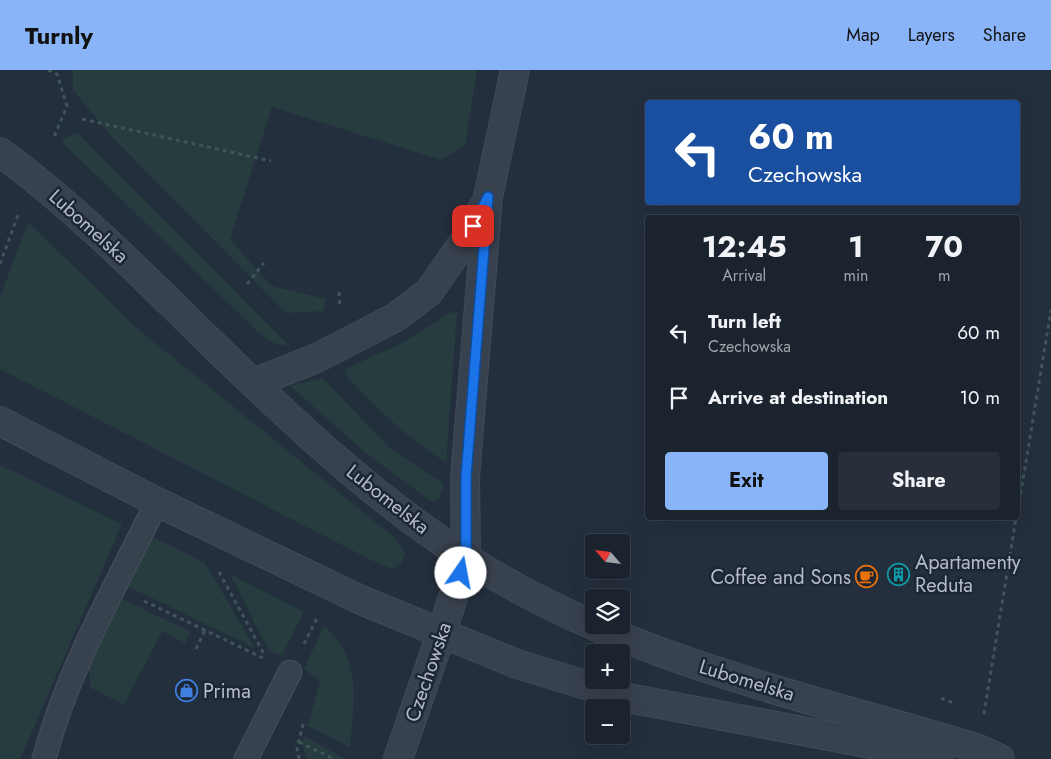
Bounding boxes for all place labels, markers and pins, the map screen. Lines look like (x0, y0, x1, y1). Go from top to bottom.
pin (452, 205, 494, 247)
place label: Apartamenty Reduta (915, 548, 1021, 600)
building icon: Apartamenty Reduta (887, 562, 911, 586)
place label: Coffee and Sons (710, 563, 851, 592)
cafe icon: Coffee and Sons (855, 565, 879, 589)
place label: Prima (203, 677, 251, 706)
shop icon: Prima (175, 679, 199, 703)

